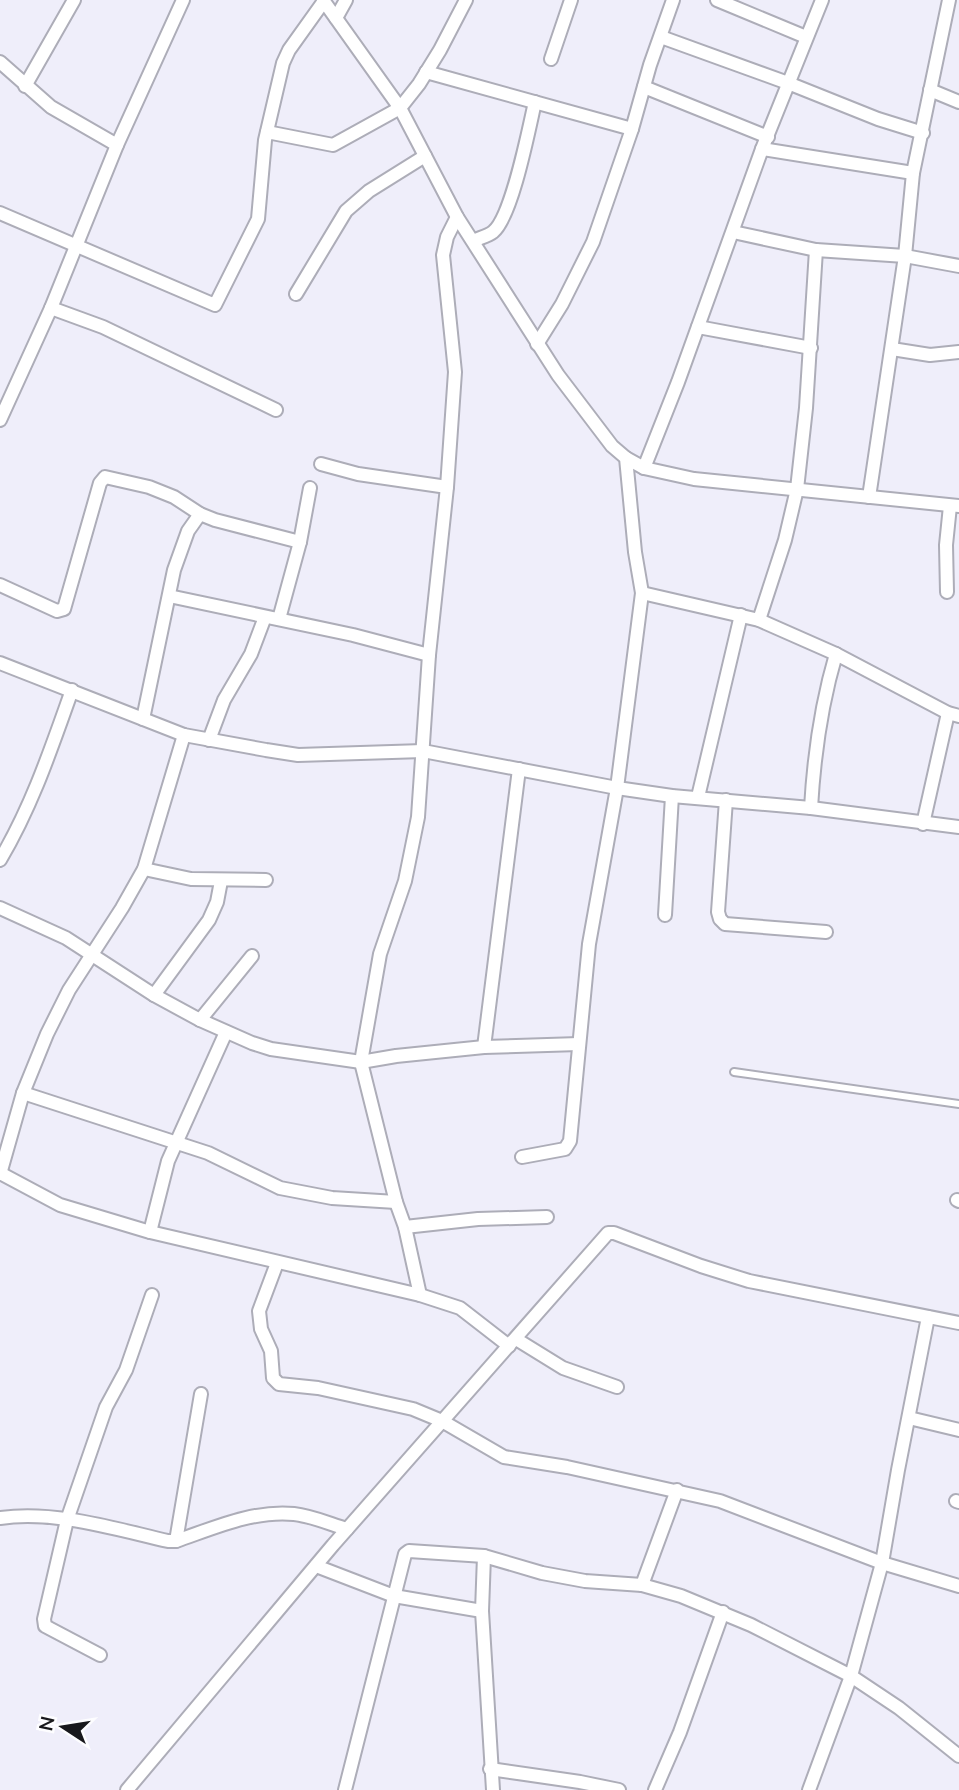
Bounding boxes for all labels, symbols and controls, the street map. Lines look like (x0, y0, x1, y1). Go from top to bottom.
north arrow (28, 1692, 98, 1762)
text: N (33, 1714, 60, 1733)

